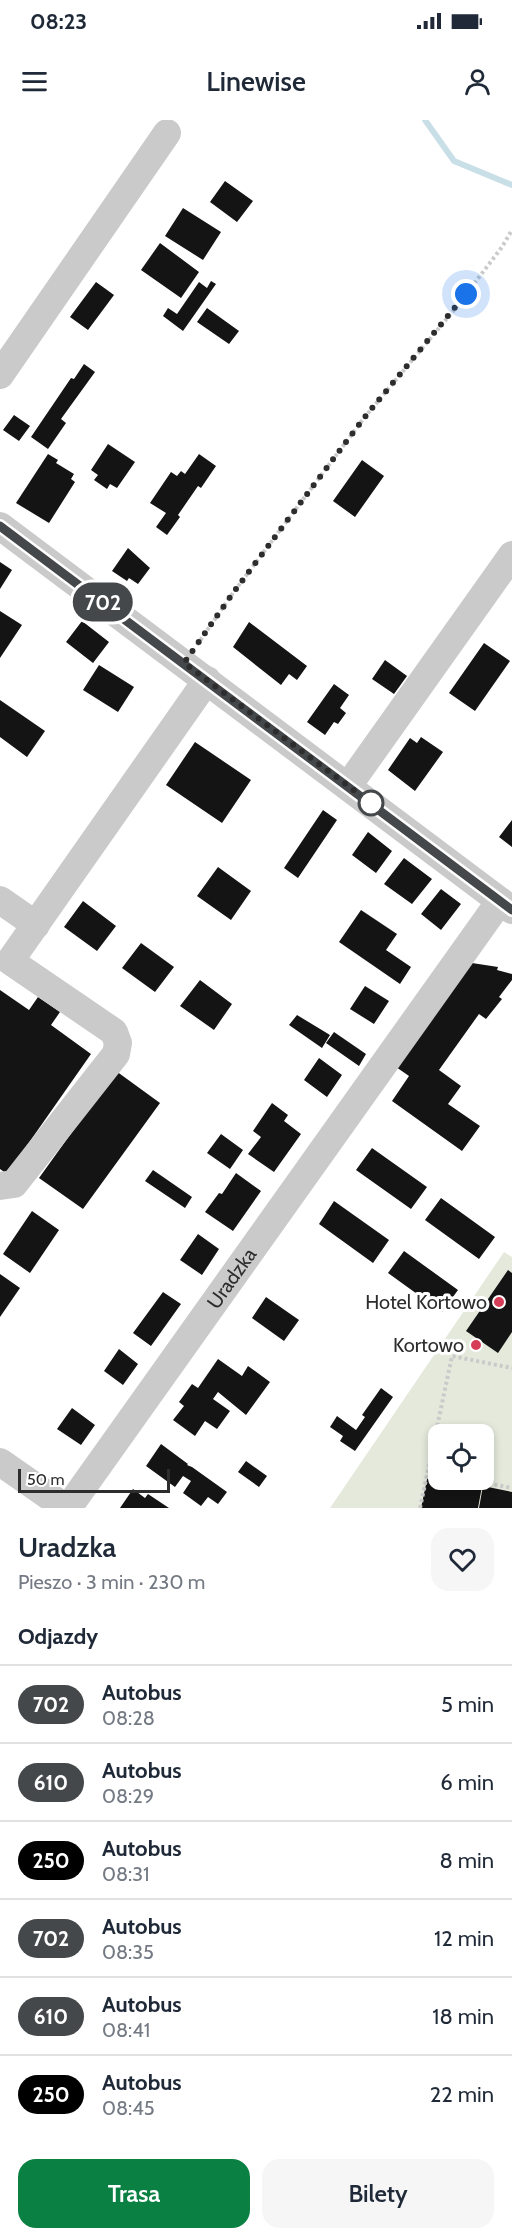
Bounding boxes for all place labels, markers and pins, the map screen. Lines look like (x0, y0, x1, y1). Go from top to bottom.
unlabelled marker (358, 790, 384, 816)
place label: Hotel Kortowo (365, 1290, 487, 1314)
marker: Hotel Kortowo (492, 1295, 506, 1309)
place label: Kortowo (393, 1333, 464, 1357)
marker: Kortowo (469, 1338, 483, 1352)

